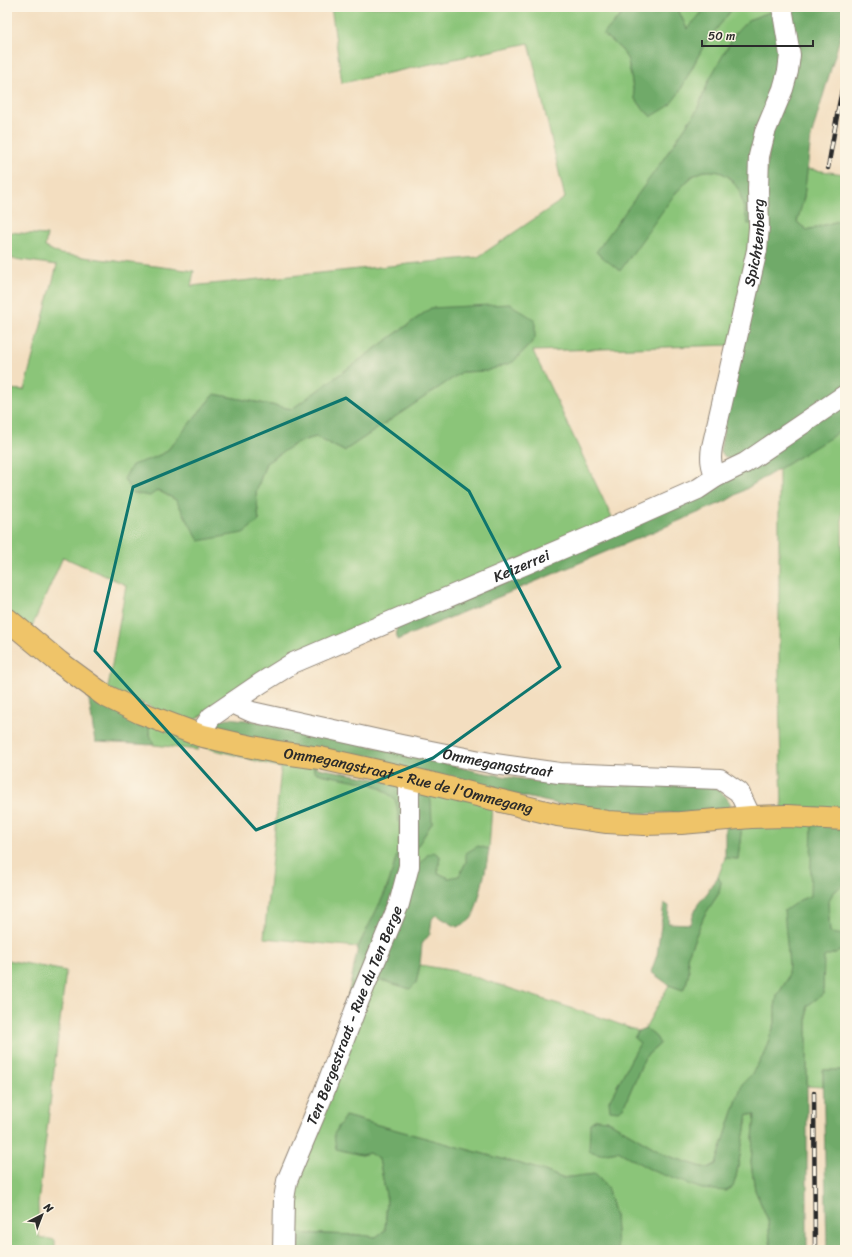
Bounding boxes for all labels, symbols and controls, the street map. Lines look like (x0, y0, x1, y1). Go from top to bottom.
scale bar (702, 22, 813, 48)
text: 50 m (708, 25, 735, 47)
street label: Spichtenberg (736, 198, 772, 289)
street label: Keizerrei (489, 542, 555, 590)
street label: Ommegangstraat - Rue de l'Ommegang (282, 740, 536, 821)
street label: Ommegangstraat (440, 741, 555, 785)
street label: Ten Bergestraat - Rue du Ten Berge (299, 901, 410, 1129)
north arrow (22, 1195, 62, 1235)
text: N (38, 1198, 58, 1218)

